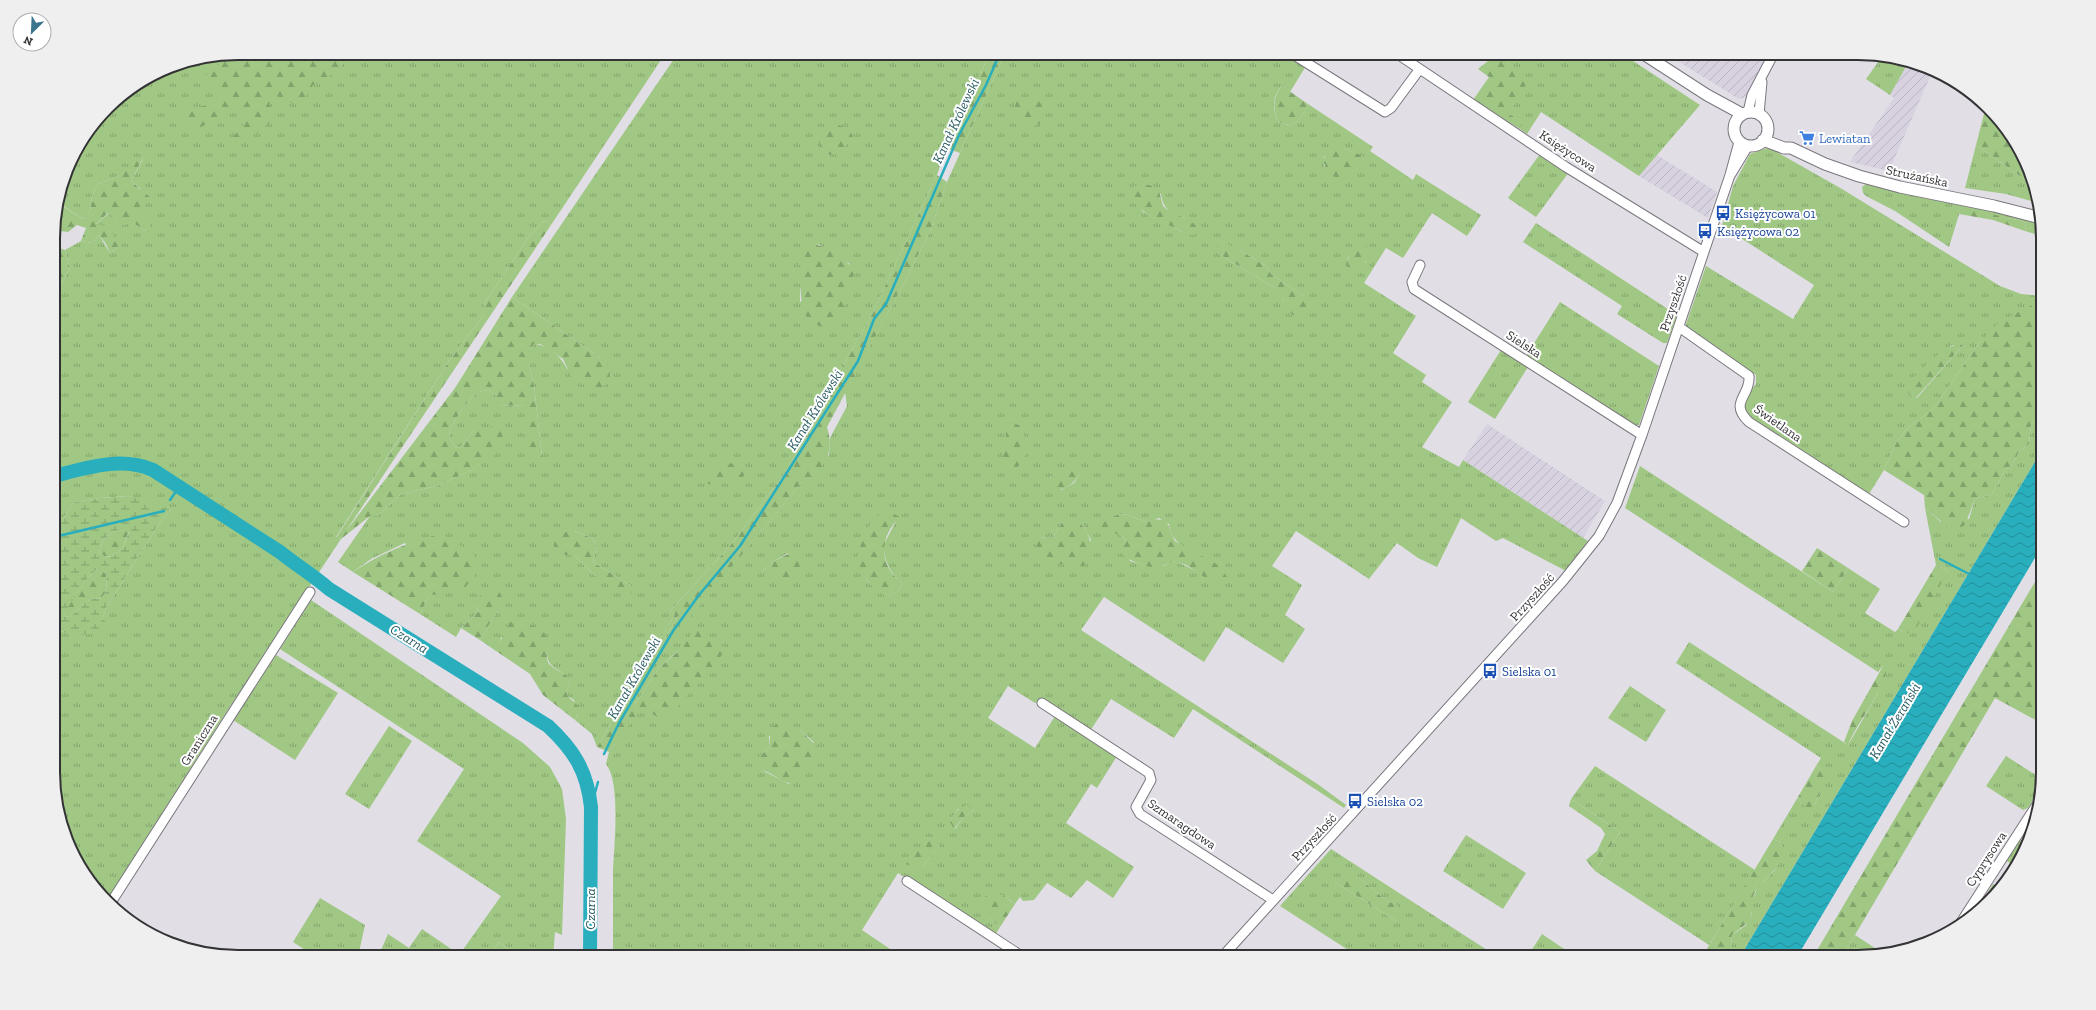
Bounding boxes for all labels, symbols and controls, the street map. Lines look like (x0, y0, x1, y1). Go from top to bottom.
north arrow (12, 12, 52, 52)
text: N (21, 33, 35, 48)
water label: Kanał Królewski (929, 76, 983, 166)
street label: Księżycowa (1537, 127, 1600, 175)
supermarket icon: Lewiatan (1798, 129, 1816, 147)
place label: Lewiatan (1819, 131, 1871, 146)
street label: Strużańska (1885, 162, 1950, 190)
bus stop icon: Księżycowa 01 (1714, 204, 1732, 222)
place label: Księżycowa 01 (1735, 206, 1815, 221)
bus stop icon: Księżycowa 02 (1696, 222, 1714, 240)
place label: Księżycowa 02 (1717, 224, 1799, 239)
street label: Przyszłość (1656, 273, 1690, 333)
street label: Sielska (1504, 327, 1545, 361)
water label: Kanał Królewski (783, 367, 847, 453)
street label: Świetlana (1751, 401, 1805, 445)
street label: Przyszłość (1507, 570, 1557, 624)
water label: Czarna (387, 621, 431, 657)
water label: Kanał Królewski (604, 634, 664, 722)
bus stop icon: Sielska 01 (1481, 662, 1499, 680)
place label: Sielska 01 (1502, 664, 1556, 679)
water label: Kanał Żerański (1866, 680, 1924, 762)
street label: Graniczna (177, 711, 221, 768)
bus stop icon: Sielska 02 (1346, 792, 1364, 810)
place label: Sielska 02 (1367, 794, 1423, 809)
street label: Szmaragdowa (1145, 796, 1220, 853)
street label: Przyszłość (1288, 810, 1340, 864)
street label: Cyprysowa (1963, 828, 2010, 889)
water label: Czarna (582, 888, 599, 930)

